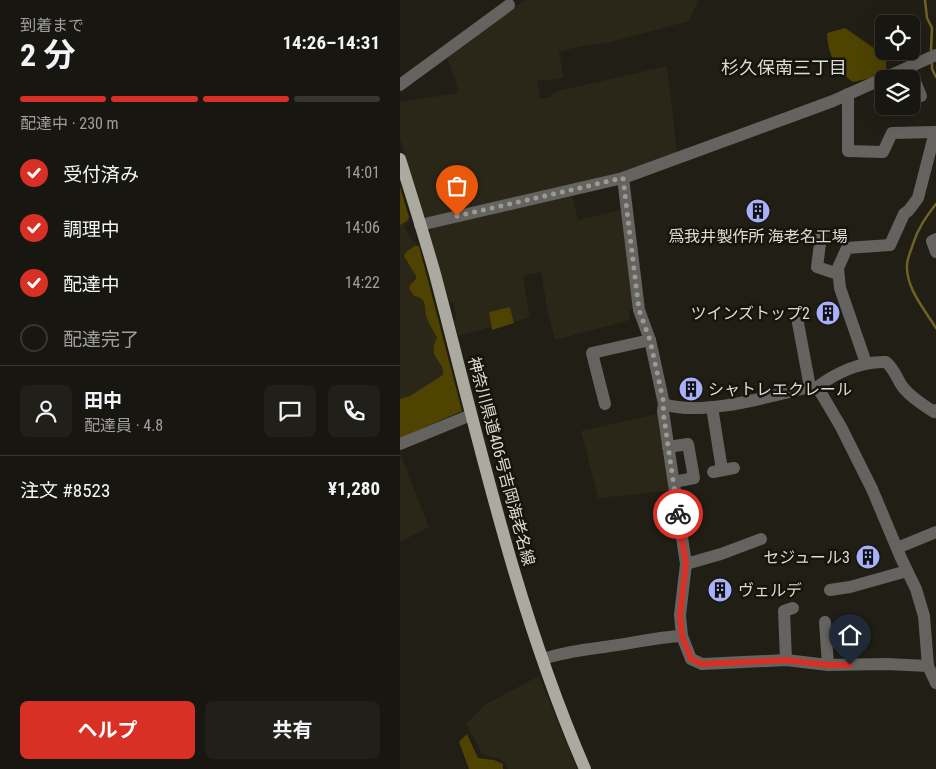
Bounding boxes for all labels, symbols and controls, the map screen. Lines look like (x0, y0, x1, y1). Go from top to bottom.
map controls (875, 15, 920, 115)
button: locate (875, 15, 920, 60)
text: 到着まで (20, 16, 84, 35)
text: 14:26–14:31 (282, 31, 380, 54)
text: 2 分 (20, 36, 76, 74)
district label: 杉久保南三丁目 (721, 57, 847, 78)
button: layers (875, 70, 920, 115)
text: 配達中 · 230 m (20, 114, 119, 133)
icon: check (20, 159, 48, 187)
text: 受付済み (63, 163, 139, 186)
text: 14:01 (345, 163, 380, 182)
pin (436, 165, 478, 216)
icon: bag (443, 172, 471, 200)
building icon: 爲我井製作所 海老名工場 (745, 198, 771, 224)
icon: check (20, 214, 48, 242)
text: 調理中 (63, 218, 120, 241)
text: 14:06 (345, 218, 380, 237)
place label: 爲我井製作所 海老名工場 (668, 227, 848, 246)
icon: check (20, 269, 48, 297)
text: 配達中 (63, 273, 120, 296)
text: 14:22 (345, 273, 380, 292)
building icon: ツインズトップ2 (815, 300, 841, 326)
place label: ツインズトップ2 (690, 304, 810, 323)
text: 配達完了 (63, 328, 139, 351)
street label: 神奈川県道406号吉岡海老名線 (464, 354, 539, 568)
building icon: シャトレエクレール (678, 376, 704, 402)
place label: シャトレエクレール (708, 380, 852, 399)
button: person (20, 385, 72, 437)
button: chat (264, 385, 316, 437)
button: phone (328, 385, 380, 437)
text: 田中 (84, 389, 122, 412)
text: 配達員 · 4.8 (84, 416, 163, 435)
text: ¥1,280 (328, 477, 380, 500)
text: 注文 #8523 (20, 479, 110, 502)
courier (653, 489, 703, 539)
icon: bike (664, 500, 692, 528)
building icon: セジュール3 (855, 544, 881, 570)
place label: セジュール3 (763, 548, 850, 567)
building icon: ヴェルデ (707, 577, 733, 603)
place label: ヴェルデ (738, 581, 802, 600)
pin (829, 614, 871, 665)
icon: home (836, 621, 864, 649)
button: ヘルプ (20, 701, 195, 759)
button: 共有 (205, 701, 380, 759)

